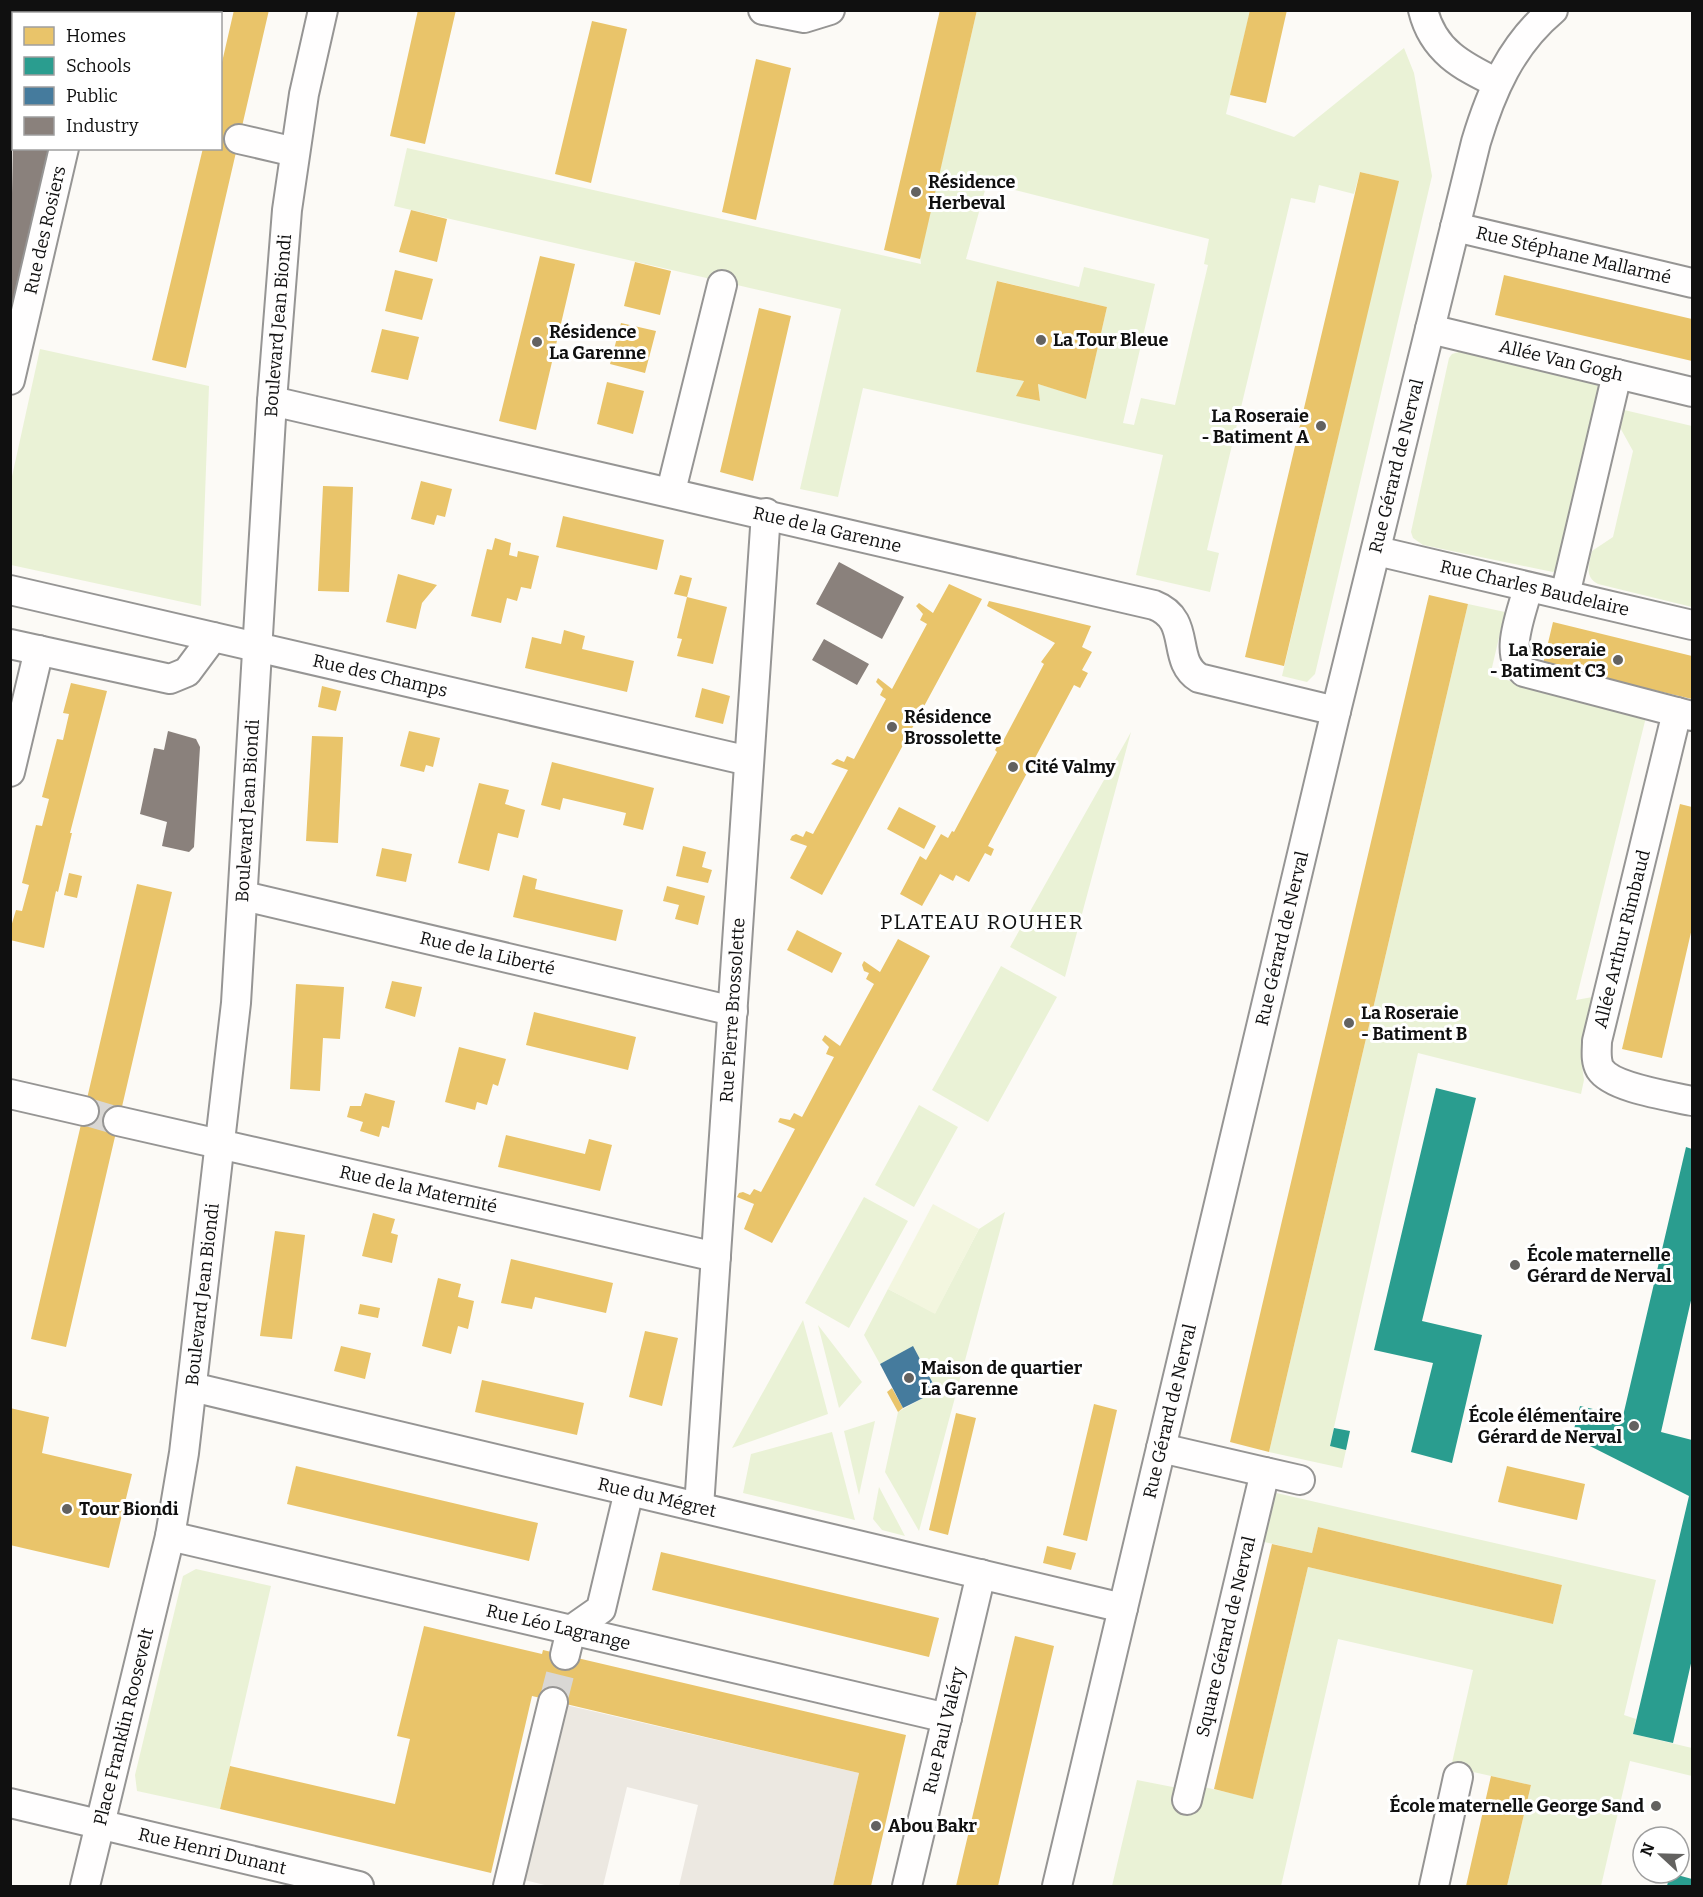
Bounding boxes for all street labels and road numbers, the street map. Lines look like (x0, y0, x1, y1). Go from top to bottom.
street label: Rue des Rosiers (19, 164, 70, 296)
street label: Rue Stéphane Mallarmé (1474, 221, 1674, 289)
street label: Boulevard Jean Biondi (260, 233, 296, 418)
street label: Allée Van Gogh (1497, 335, 1625, 386)
street label: Rue Gérard de Nerval (1364, 377, 1428, 555)
street label: Rue de la Garenne (751, 502, 904, 557)
street label: Rue Charles Baudelaire (1438, 555, 1631, 621)
street label: Rue des Champs (311, 649, 450, 702)
street label: Boulevard Jean Biondi (231, 718, 264, 903)
street label: Allée Arthur Rimbaud (1589, 847, 1655, 1030)
street label: Rue Gérard de Nerval (1251, 849, 1313, 1028)
street label: Rue Pierre Brossolette (715, 917, 750, 1103)
street label: Rue de la Liberté (418, 927, 557, 980)
street label: Rue de la Maternité (337, 1161, 499, 1218)
street label: Boulevard Jean Biondi (181, 1202, 224, 1387)
street label: Rue Gérard de Nerval (1138, 1322, 1201, 1501)
street label: Rue du Mégret (596, 1473, 719, 1522)
street label: Square Gérard de Nerval (1191, 1534, 1260, 1739)
street label: Rue Léo Lagrange (484, 1599, 633, 1655)
street label: Place Franklin Roosevelt (89, 1625, 158, 1828)
street label: Rue Paul Valéry (918, 1664, 970, 1796)
street label: Rue Henri Dunant (136, 1823, 289, 1879)

